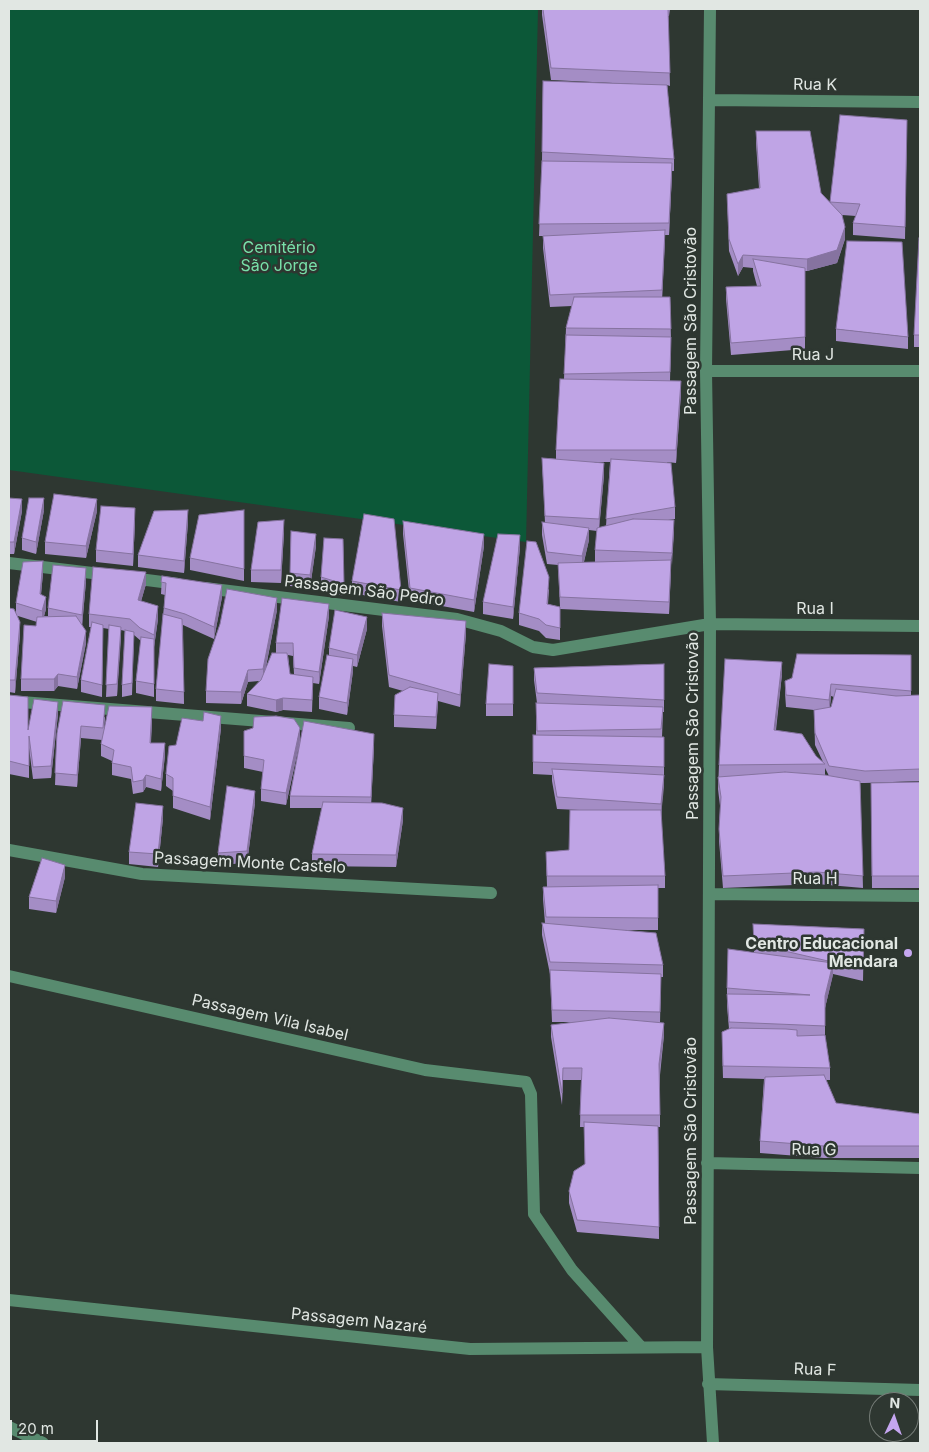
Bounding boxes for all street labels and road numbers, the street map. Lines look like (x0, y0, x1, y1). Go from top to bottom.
street label: Rua K (793, 75, 837, 95)
street label: Passagem São Cristovão (681, 227, 701, 415)
street label: Rua J (792, 345, 834, 365)
street label: Passagem São Pedro (283, 572, 445, 610)
street label: Rua I (796, 599, 834, 619)
street label: Passagem São Cristovão (683, 632, 703, 820)
street label: Passagem Monte Castelo (154, 848, 346, 878)
street label: Rua H (792, 869, 838, 889)
street label: Passagem Vila Isabel (190, 991, 350, 1045)
street label: Passagem São Cristovão (681, 1037, 701, 1225)
street label: Rua G (791, 1140, 837, 1160)
street label: Passagem Nazaré (290, 1304, 428, 1338)
street label: Rua F (793, 1360, 837, 1380)

